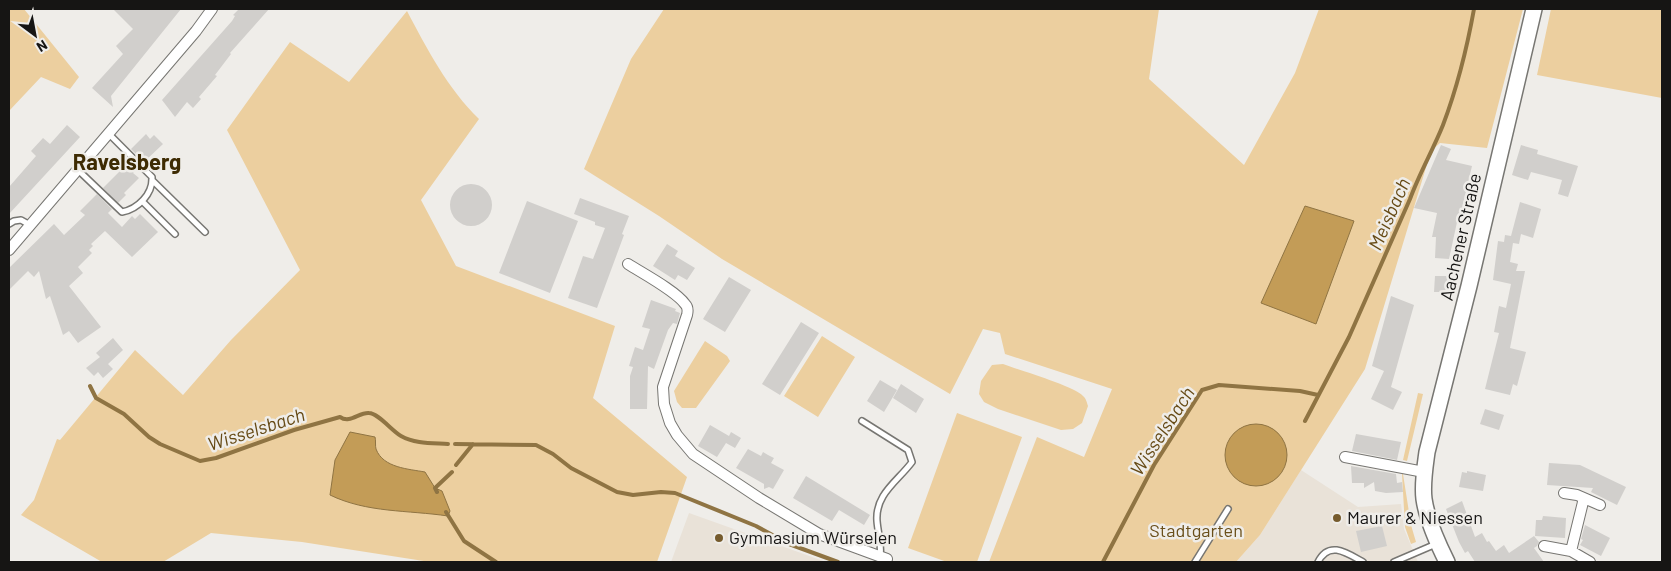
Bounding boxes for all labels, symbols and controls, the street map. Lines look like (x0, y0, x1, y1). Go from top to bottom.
north arrow (10, 10, 60, 60)
text: N (34, 37, 51, 56)
district label: Ravelsberg (73, 148, 181, 174)
street label: Aachener Straße (1435, 171, 1485, 303)
water label: Meisbach (1363, 174, 1415, 253)
water label: Wisselsbach (1124, 382, 1199, 479)
water label: Wisselsbach (204, 402, 307, 455)
place label: Maurer & Niessen (1347, 506, 1483, 528)
marker: Maurer & Niessen (1331, 512, 1343, 524)
park label: Stadtgarten (1149, 519, 1243, 541)
place label: Gymnasium Würselen (729, 526, 897, 548)
marker: Gymnasium Würselen (713, 532, 725, 544)

